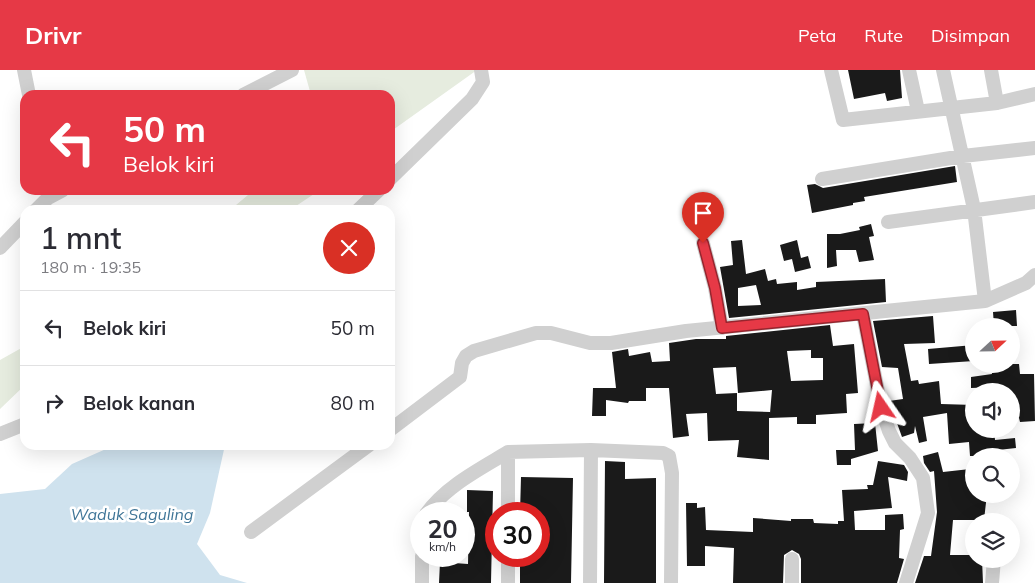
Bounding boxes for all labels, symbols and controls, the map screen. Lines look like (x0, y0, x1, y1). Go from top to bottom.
text: Drivr (25, 20, 81, 50)
text: Peta (798, 24, 836, 47)
text: Rute (864, 24, 903, 47)
text: Disimpan (931, 24, 1010, 47)
text: 50 m (123, 107, 206, 151)
icon: left (40, 110, 105, 175)
text: Belok kiri (123, 150, 215, 178)
pin (682, 192, 724, 243)
icon: arrive (689, 199, 717, 227)
text: 1 mnt (40, 219, 121, 257)
button: close (323, 222, 375, 274)
text: 180 m · 19:35 (40, 257, 141, 277)
icon: left (40, 314, 68, 342)
text: Belok kiri (83, 316, 166, 340)
text: 50 m (331, 316, 375, 340)
north arrow (965, 318, 1020, 372)
map controls (965, 318, 1020, 568)
position arrow (854, 380, 906, 432)
button: sound (965, 383, 1020, 438)
icon: right (40, 389, 68, 417)
text: Belok kanan (83, 391, 195, 415)
text: 80 m (331, 391, 375, 415)
button: search (965, 448, 1020, 503)
speed limit sign: 30 (485, 502, 550, 567)
water label: Waduk Saguling (71, 504, 194, 524)
text: 20 (427, 513, 458, 544)
button: layers (965, 513, 1020, 568)
text: km/h (429, 539, 456, 554)

